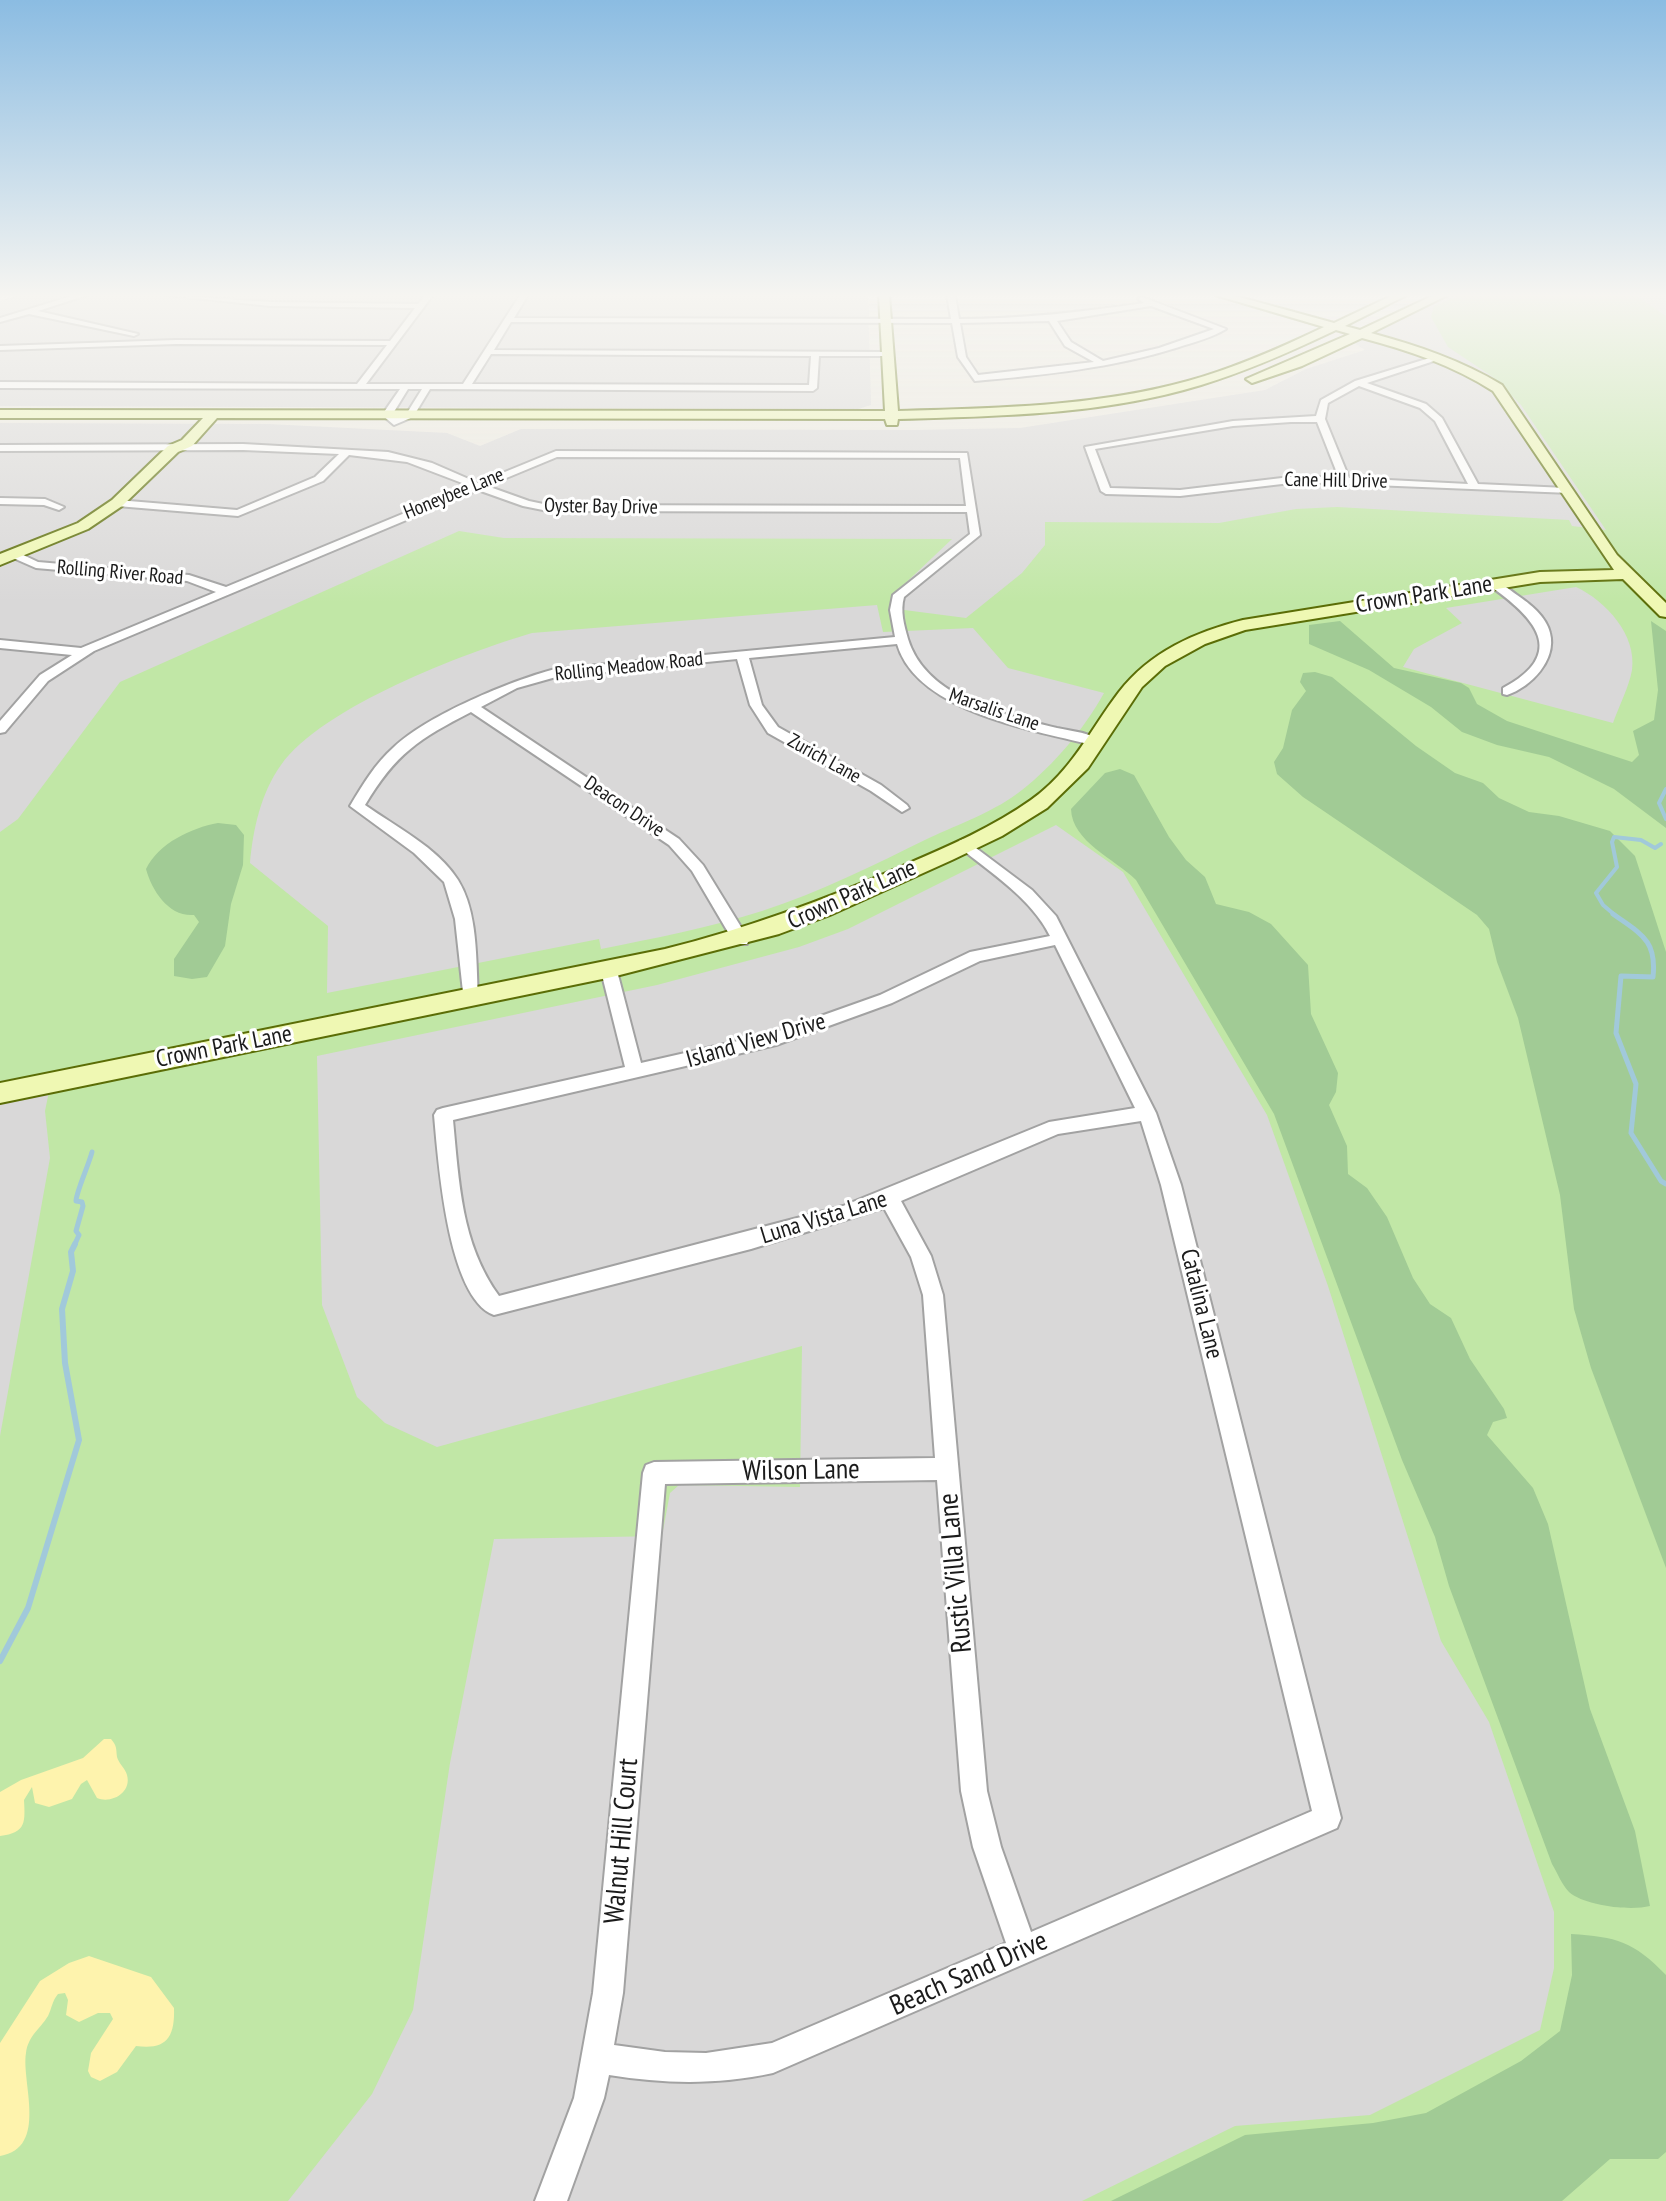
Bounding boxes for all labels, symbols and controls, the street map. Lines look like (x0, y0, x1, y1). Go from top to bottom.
street label: Honeybee Lane (400, 463, 508, 525)
street label: Cane Hill Drive (1284, 468, 1388, 494)
street label: Oyster Bay Drive (544, 494, 658, 520)
street label: Rolling River Road (56, 556, 184, 590)
street label: Crown Park Lane (1354, 570, 1494, 620)
street label: Rolling Meadow Road (554, 647, 704, 687)
street label: Marsalis Lane (946, 683, 1042, 737)
street label: Zurich Lane (783, 729, 865, 789)
street label: Deacon Drive (579, 771, 669, 843)
street label: Crown Park Lane (783, 854, 921, 936)
street label: Island View Drive (683, 1007, 829, 1075)
street label: Crown Park Lane (154, 1020, 294, 1074)
street label: Luna Vista Lane (757, 1185, 891, 1251)
street label: Catalina Lane (1173, 1246, 1229, 1362)
street label: Wilson Lane (742, 1453, 860, 1489)
street label: Rustic Villa Lane (932, 1492, 980, 1654)
street label: Walnut Hill Court (598, 1757, 646, 1925)
street label: Beach Sand Drive (885, 1924, 1053, 2024)

